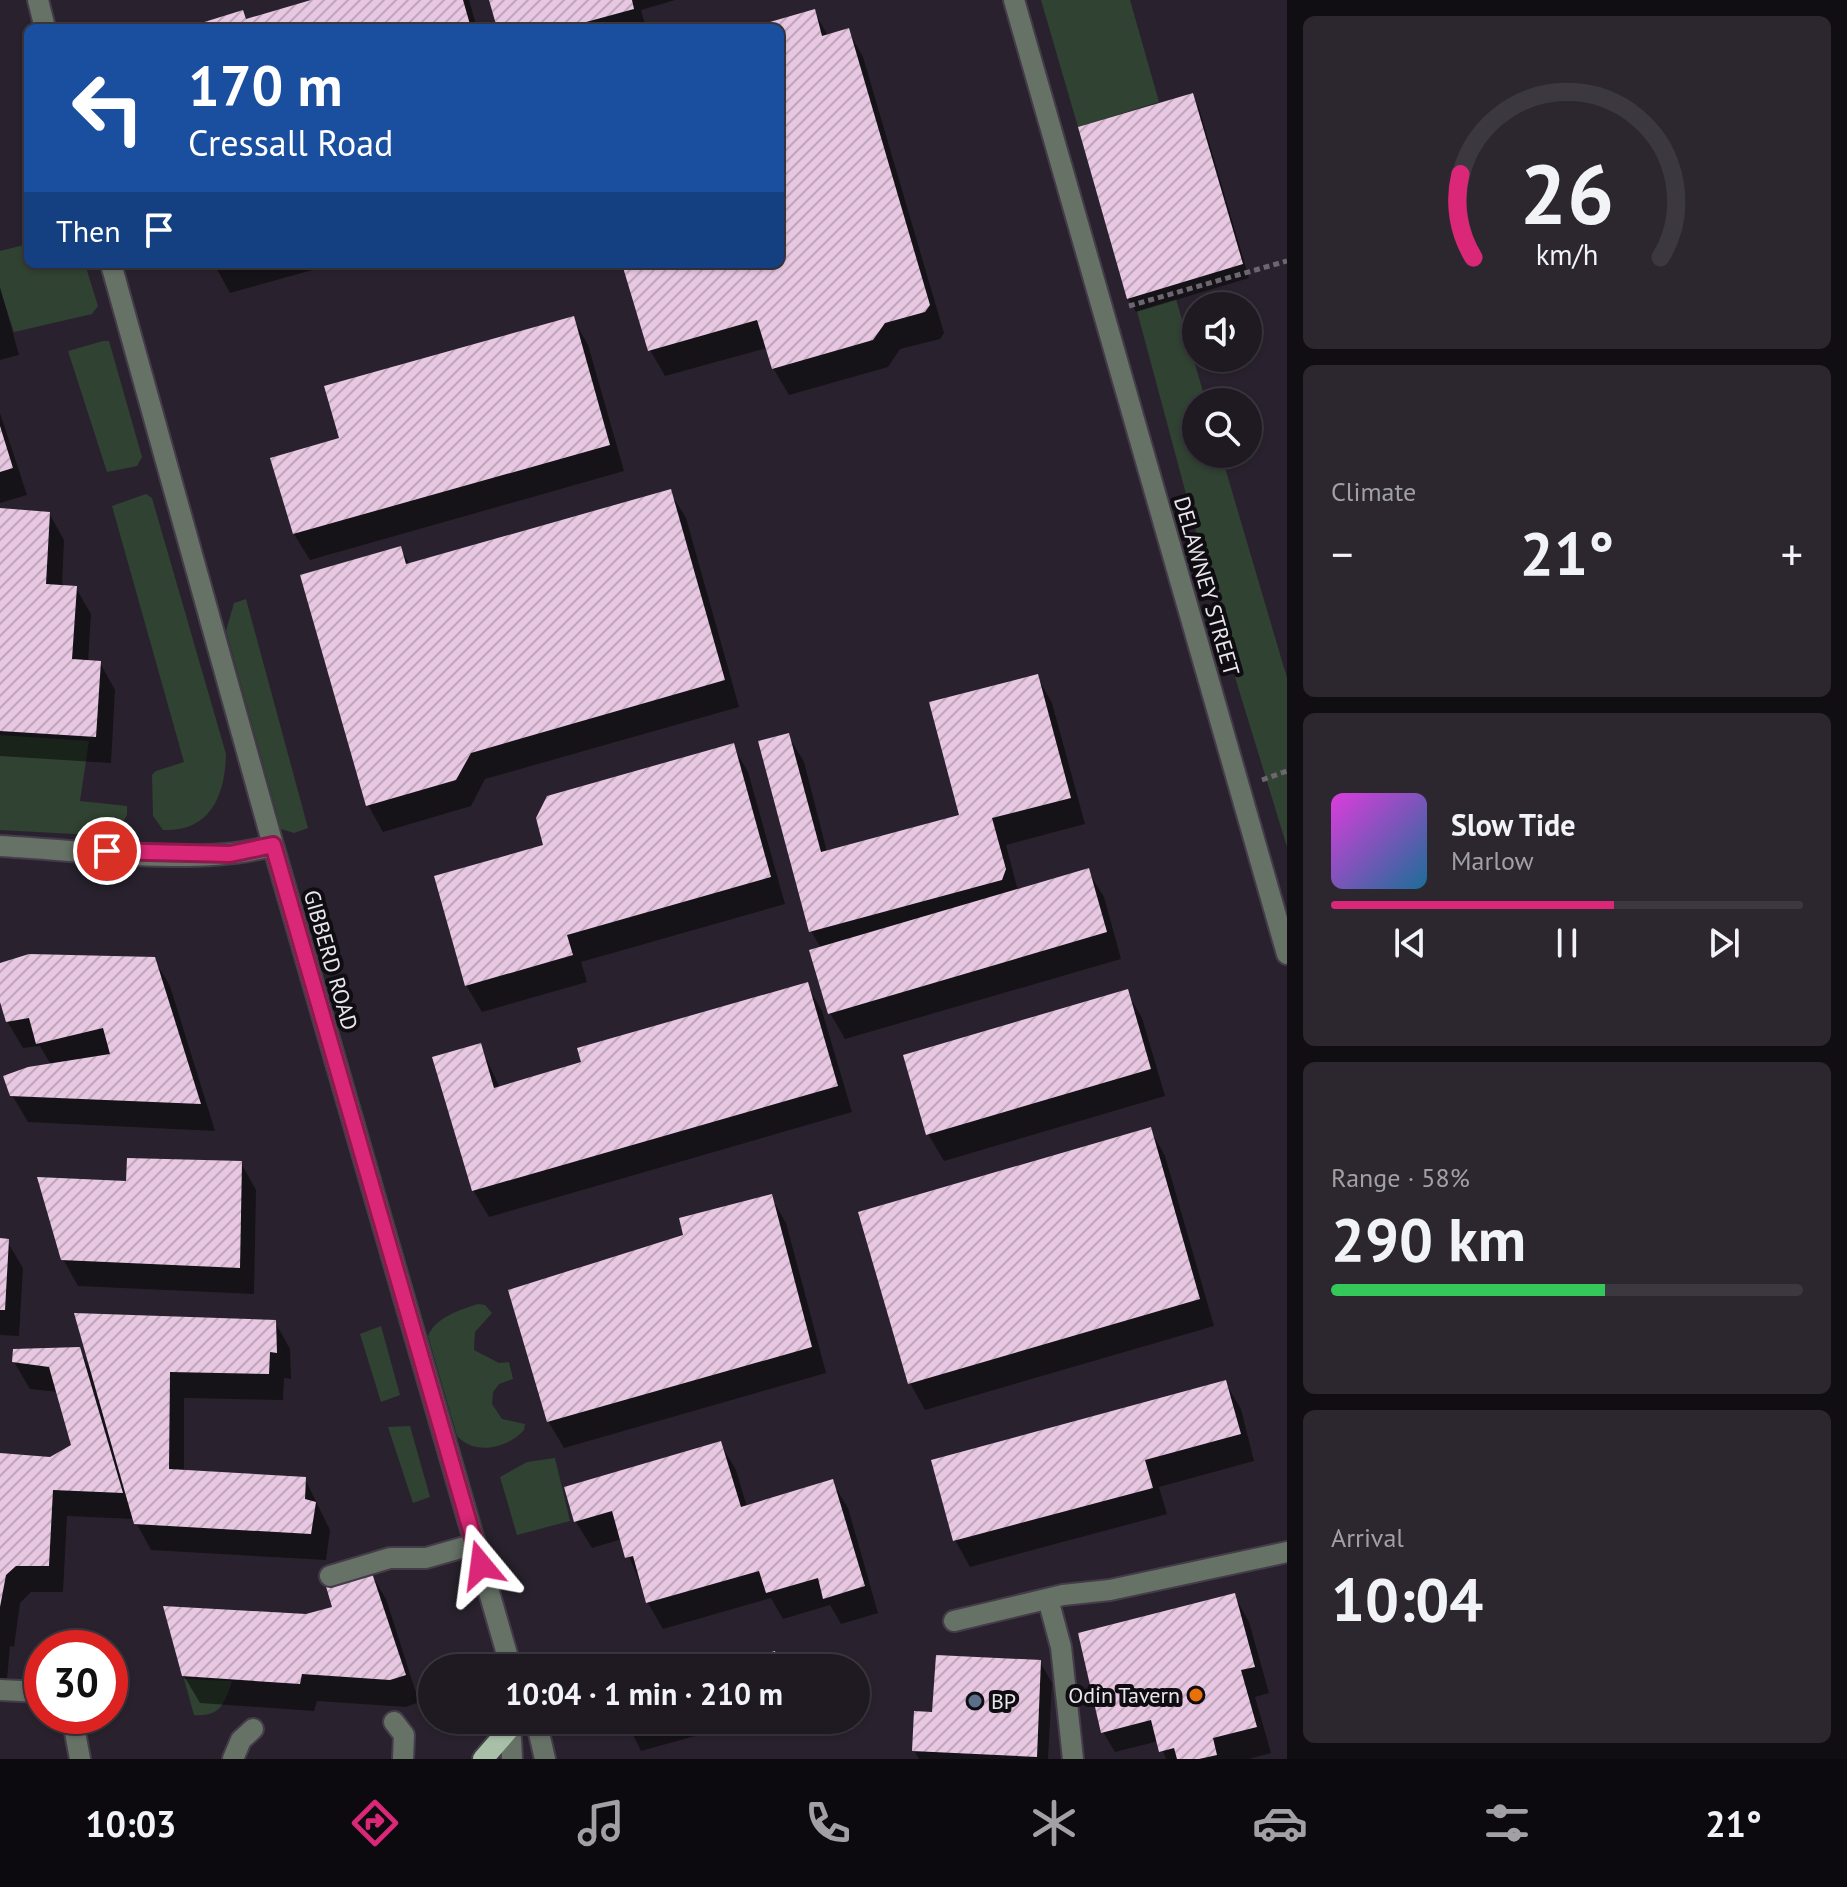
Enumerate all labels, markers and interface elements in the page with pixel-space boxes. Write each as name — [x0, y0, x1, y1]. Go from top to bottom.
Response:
text: 170 m — [188, 49, 343, 121]
icon: left — [56, 56, 160, 160]
text: Cressall Road — [188, 119, 394, 166]
text: 26 — [1520, 139, 1614, 247]
icon: arrive — [137, 208, 181, 252]
text: Then — [56, 211, 121, 250]
text: km/h — [1536, 236, 1598, 273]
map controls — [1182, 292, 1262, 468]
button: sound — [1182, 292, 1262, 372]
button: search — [1182, 388, 1262, 468]
text: Climate — [1331, 475, 1416, 508]
street label: DELAWNEY STREET — [1168, 493, 1246, 679]
text: 21° — [1520, 514, 1614, 592]
text: − — [1331, 525, 1353, 582]
text: + — [1781, 525, 1803, 582]
text: Slow Tide — [1451, 805, 1576, 844]
pin — [73, 817, 141, 885]
icon: arrive — [85, 829, 129, 873]
text: Marlow — [1451, 844, 1534, 877]
street label: GIBBERD ROAD — [298, 887, 364, 1033]
icon: previous — [1388, 921, 1432, 965]
icon: pause — [1545, 921, 1589, 965]
icon: next — [1702, 921, 1746, 965]
text: Range · 58% — [1331, 1161, 1470, 1194]
text: 290 km — [1331, 1200, 1526, 1278]
text: Arrival — [1331, 1521, 1404, 1554]
position arrow — [439, 1523, 523, 1607]
text: 10:04 — [1331, 1560, 1483, 1638]
speed limit sign: 30 — [24, 1630, 128, 1734]
text: 10:04 · 1 min · 210 m — [505, 1674, 783, 1713]
place label: Odin Tavern — [1068, 1681, 1180, 1709]
marker: Odin Tavern — [1187, 1686, 1205, 1704]
place label: BP — [991, 1687, 1016, 1715]
marker: BP — [966, 1692, 984, 1710]
icon: directions — [347, 1795, 403, 1851]
icon: music — [573, 1795, 629, 1851]
icon: phone — [800, 1795, 856, 1851]
icon: climate — [1026, 1795, 1082, 1851]
icon: car — [1252, 1795, 1308, 1851]
icon: filters — [1479, 1795, 1535, 1851]
text: 10:03 — [85, 1800, 177, 1847]
text: 21° — [1705, 1800, 1762, 1847]

